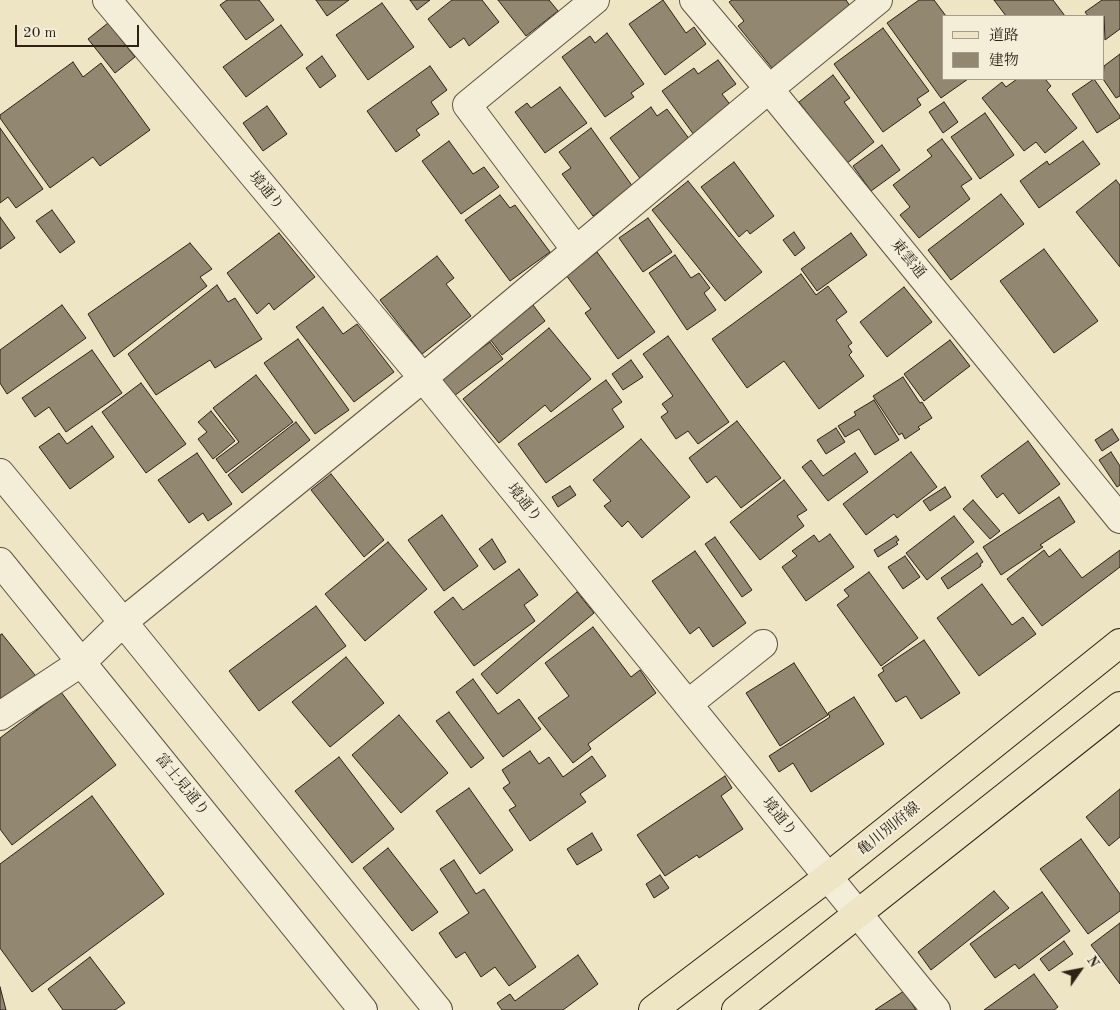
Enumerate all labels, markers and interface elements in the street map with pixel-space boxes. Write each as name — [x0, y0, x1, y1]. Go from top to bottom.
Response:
scale bar — [18, 15, 141, 47]
legend — [942, 15, 1105, 80]
text: 20 m — [23, 26, 57, 41]
text: 道路 — [989, 29, 1019, 44]
text: 建物 — [989, 54, 1019, 69]
street label: 境通り — [245, 168, 287, 214]
street label: 東雲通 — [887, 236, 929, 282]
street label: 境通り — [503, 480, 545, 526]
street label: 富士見通り — [151, 750, 213, 820]
street label: 境通り — [758, 794, 800, 840]
street label: 亀川別府線 — [854, 798, 924, 860]
north arrow — [1055, 945, 1105, 995]
text: N — [1084, 954, 1101, 970]

